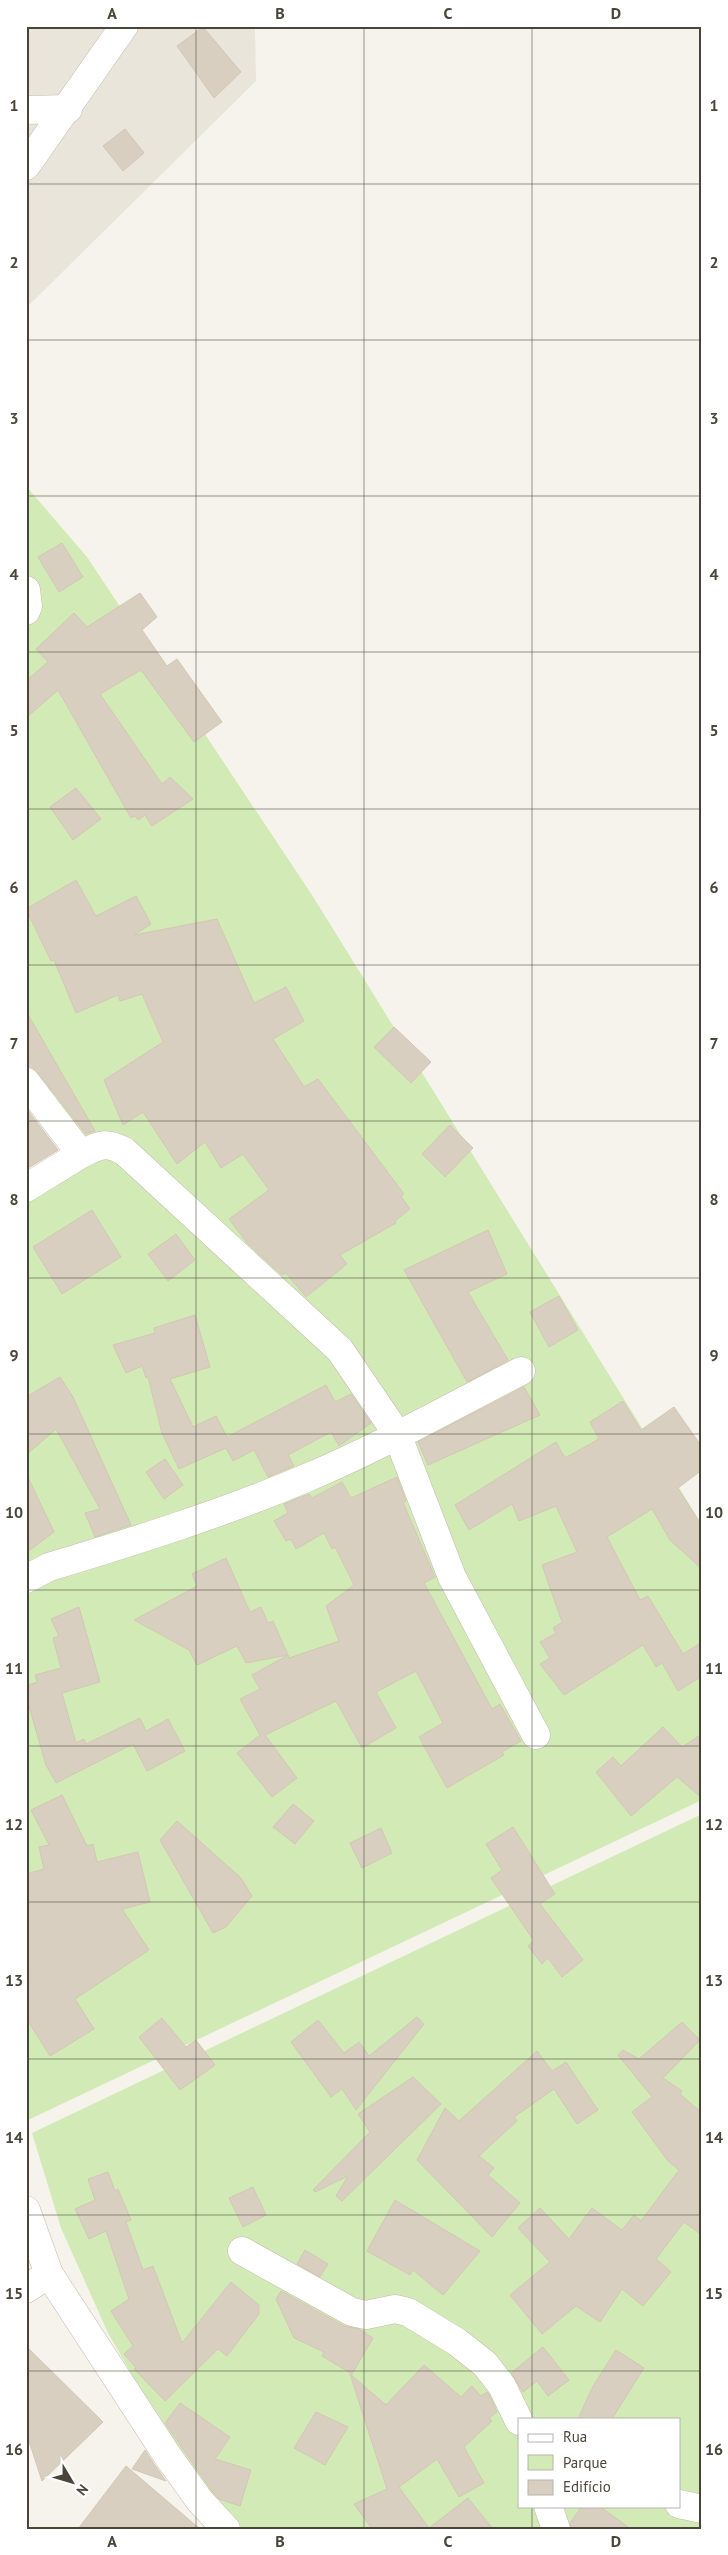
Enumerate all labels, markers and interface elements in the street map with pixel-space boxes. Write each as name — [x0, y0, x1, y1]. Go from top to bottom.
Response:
text: A — [107, 3, 117, 23]
text: B — [275, 3, 285, 23]
text: C — [444, 3, 453, 23]
text: D — [611, 3, 621, 23]
text: 1 — [9, 95, 19, 115]
text: 1 — [709, 95, 719, 115]
text: 2 — [9, 252, 19, 272]
text: 2 — [709, 252, 719, 272]
text: 3 — [9, 408, 19, 428]
text: 3 — [709, 408, 719, 428]
text: 4 — [9, 564, 19, 584]
text: 4 — [709, 564, 719, 584]
text: 5 — [9, 720, 19, 740]
text: 5 — [709, 720, 719, 740]
text: 6 — [9, 877, 19, 897]
text: 6 — [709, 877, 719, 897]
text: 7 — [9, 1033, 19, 1053]
text: 7 — [709, 1033, 719, 1053]
text: 8 — [9, 1189, 19, 1209]
text: 8 — [709, 1189, 719, 1209]
text: 9 — [9, 1345, 19, 1365]
text: 9 — [709, 1345, 719, 1365]
text: 10 — [5, 1502, 23, 1522]
text: 10 — [705, 1502, 723, 1522]
text: 11 — [5, 1658, 23, 1678]
text: 11 — [705, 1658, 723, 1678]
text: 12 — [5, 1814, 23, 1834]
text: 12 — [705, 1814, 723, 1834]
text: 13 — [5, 1970, 23, 1990]
text: 13 — [705, 1970, 723, 1990]
text: 14 — [5, 2127, 23, 2147]
text: 14 — [705, 2127, 723, 2147]
text: 15 — [5, 2283, 23, 2303]
text: 15 — [705, 2283, 723, 2303]
legend — [518, 2418, 680, 2508]
text: Rua — [563, 2427, 587, 2446]
text: 16 — [5, 2439, 23, 2459]
text: 16 — [705, 2439, 723, 2459]
text: Parque — [563, 2453, 607, 2472]
north arrow — [48, 2458, 98, 2508]
text: Edifício — [563, 2477, 611, 2496]
text: N — [72, 2481, 92, 2499]
text: A — [107, 2531, 117, 2551]
text: B — [275, 2531, 285, 2551]
text: C — [444, 2531, 453, 2551]
text: D — [611, 2531, 621, 2551]

